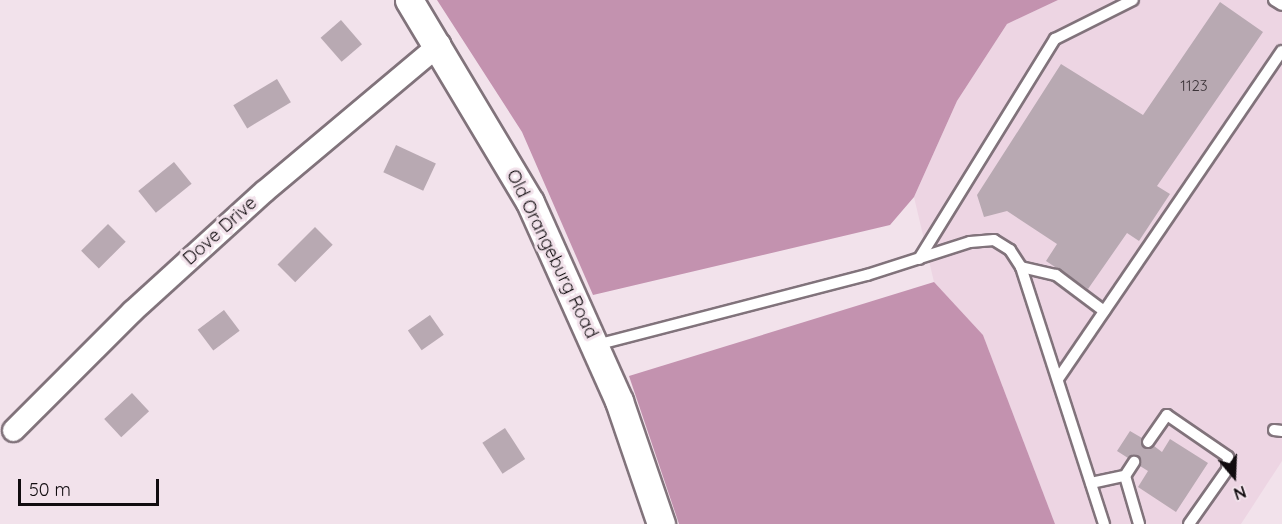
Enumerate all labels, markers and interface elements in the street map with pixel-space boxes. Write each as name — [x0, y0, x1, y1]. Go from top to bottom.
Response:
house number: 1123 — [1180, 77, 1208, 95]
street label: Old Orangeburg Road — [502, 166, 602, 342]
street label: Dove Drive — [179, 192, 261, 270]
north arrow — [1204, 446, 1264, 506]
scale bar — [21, 467, 162, 505]
text: 50 m — [29, 478, 71, 501]
text: N — [1231, 482, 1249, 504]

